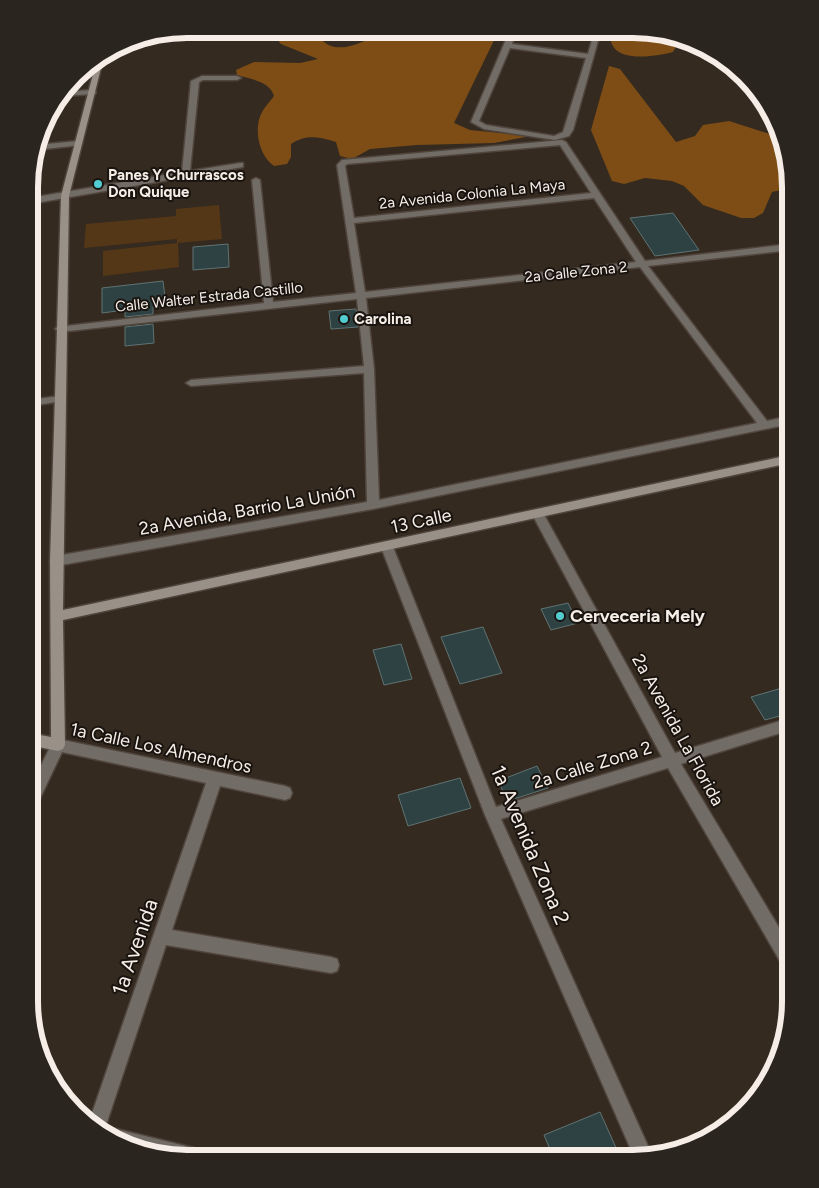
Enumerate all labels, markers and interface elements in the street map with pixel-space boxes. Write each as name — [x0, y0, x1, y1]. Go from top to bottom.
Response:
place label: Panes Y Churrascos Don Quique — [108, 166, 244, 201]
street label: 2a Avenida Colonia La Maya — [378, 175, 566, 213]
marker: Panes Y Churrascos Don Quique — [92, 178, 104, 190]
street label: 2a Calle Zona 2 — [524, 258, 628, 286]
street label: Calle Walter Estrada Castillo — [114, 278, 304, 316]
place label: Carolina — [354, 310, 411, 328]
marker: Carolina — [338, 313, 350, 325]
street label: 2a Avenida, Barrio La Unión — [137, 480, 357, 540]
street label: 13 Calle — [389, 504, 454, 538]
place label: Cerveceria Mely — [570, 605, 706, 627]
marker: Cerveceria Mely — [554, 610, 566, 622]
street label: 2a Avenida La Florida — [627, 650, 729, 810]
street label: 1a Calle Los Almendros — [68, 718, 254, 778]
street label: 2a Calle Zona 2 — [530, 736, 654, 794]
street label: 1a Avenida Zona 2 — [486, 761, 575, 928]
street label: 1a Avenida — [106, 895, 163, 998]

